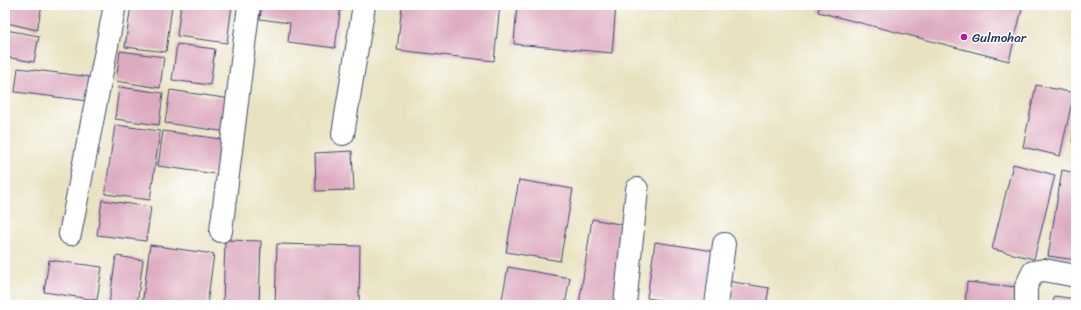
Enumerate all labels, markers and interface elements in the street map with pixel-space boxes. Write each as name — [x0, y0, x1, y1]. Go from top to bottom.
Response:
place label: Gulmohar — [972, 26, 1027, 49]
marker: Gulmohar — [959, 32, 969, 42]

